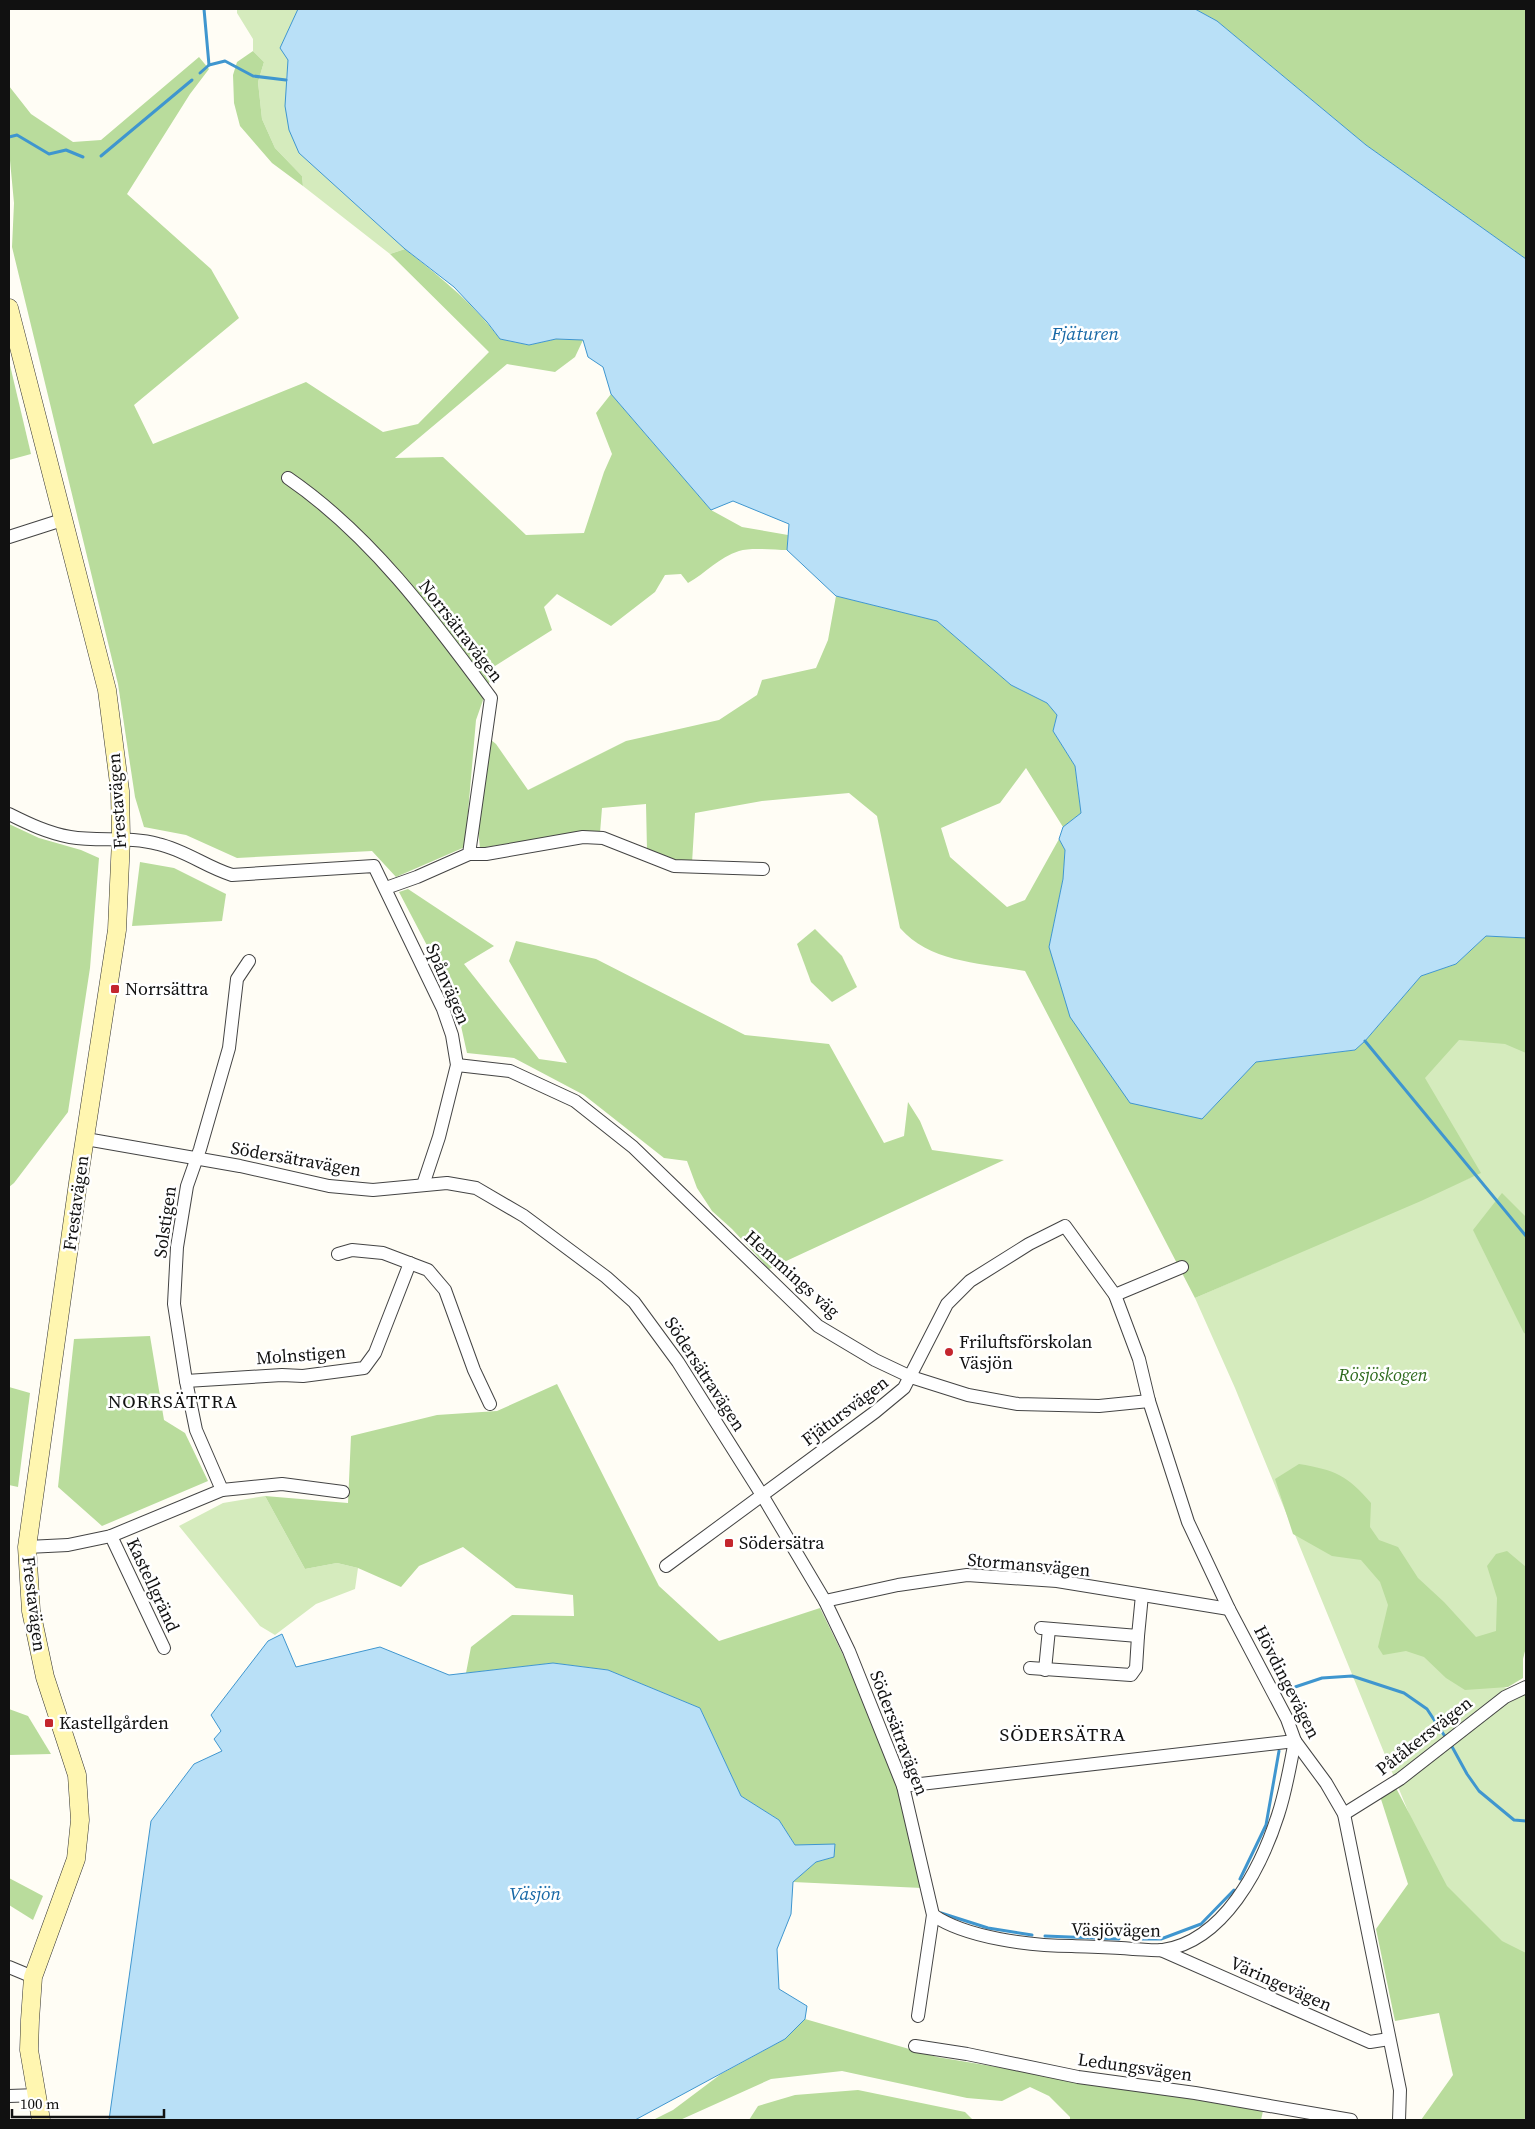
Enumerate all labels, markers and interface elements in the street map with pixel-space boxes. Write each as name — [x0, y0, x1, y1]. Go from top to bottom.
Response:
water label: Fjäturen — [1050, 320, 1119, 346]
street label: Norrsätravägen — [413, 574, 509, 687]
street label: Frestavägen — [101, 752, 132, 850]
street label: Spånvägen — [420, 939, 477, 1028]
place label: Norrsättra — [125, 976, 209, 1001]
marker: Norrsättra — [109, 983, 121, 995]
street label: Södersätravägen — [229, 1135, 363, 1182]
street label: Frestavägen — [56, 1154, 95, 1252]
street label: Solstigen — [147, 1184, 182, 1260]
street label: Hemmings väg — [739, 1224, 845, 1323]
street label: Södersätravägen — [659, 1312, 752, 1436]
place label: Friluftsförskolan Väsjön — [959, 1329, 1093, 1375]
street label: Molnstigen — [255, 1339, 347, 1370]
marker: Friluftsförskolan Väsjön — [943, 1346, 955, 1358]
park label: Rösjöskogen — [1337, 1362, 1428, 1387]
street label: Fjätursvägen — [796, 1370, 893, 1452]
district label: NORRSÄTTRA — [108, 1388, 238, 1414]
place label: Södersätra — [739, 1530, 825, 1555]
street label: Kastellgränd — [121, 1534, 186, 1636]
marker: Södersätra — [723, 1537, 735, 1549]
street label: Stormansvägen — [966, 1547, 1092, 1582]
street label: Frestavägen — [16, 1555, 53, 1653]
street label: Hövdingevägen — [1248, 1621, 1327, 1743]
street label: Södersätravägen — [864, 1667, 935, 1799]
street label: Påtåkersvägen — [1370, 1690, 1477, 1781]
place label: Kastellgården — [59, 1710, 169, 1735]
marker: Kastellgården — [43, 1717, 55, 1729]
district label: SÖDERSÄTRA — [1000, 1721, 1126, 1747]
water label: Väsjön — [509, 1880, 561, 1906]
street label: Väsjövägen — [1071, 1916, 1161, 1943]
street label: Väringevägen — [1226, 1950, 1336, 2017]
street label: Ledungsvägen — [1076, 2046, 1194, 2087]
scale bar — [12, 2086, 165, 2118]
text: 100 m — [20, 2093, 60, 2114]

